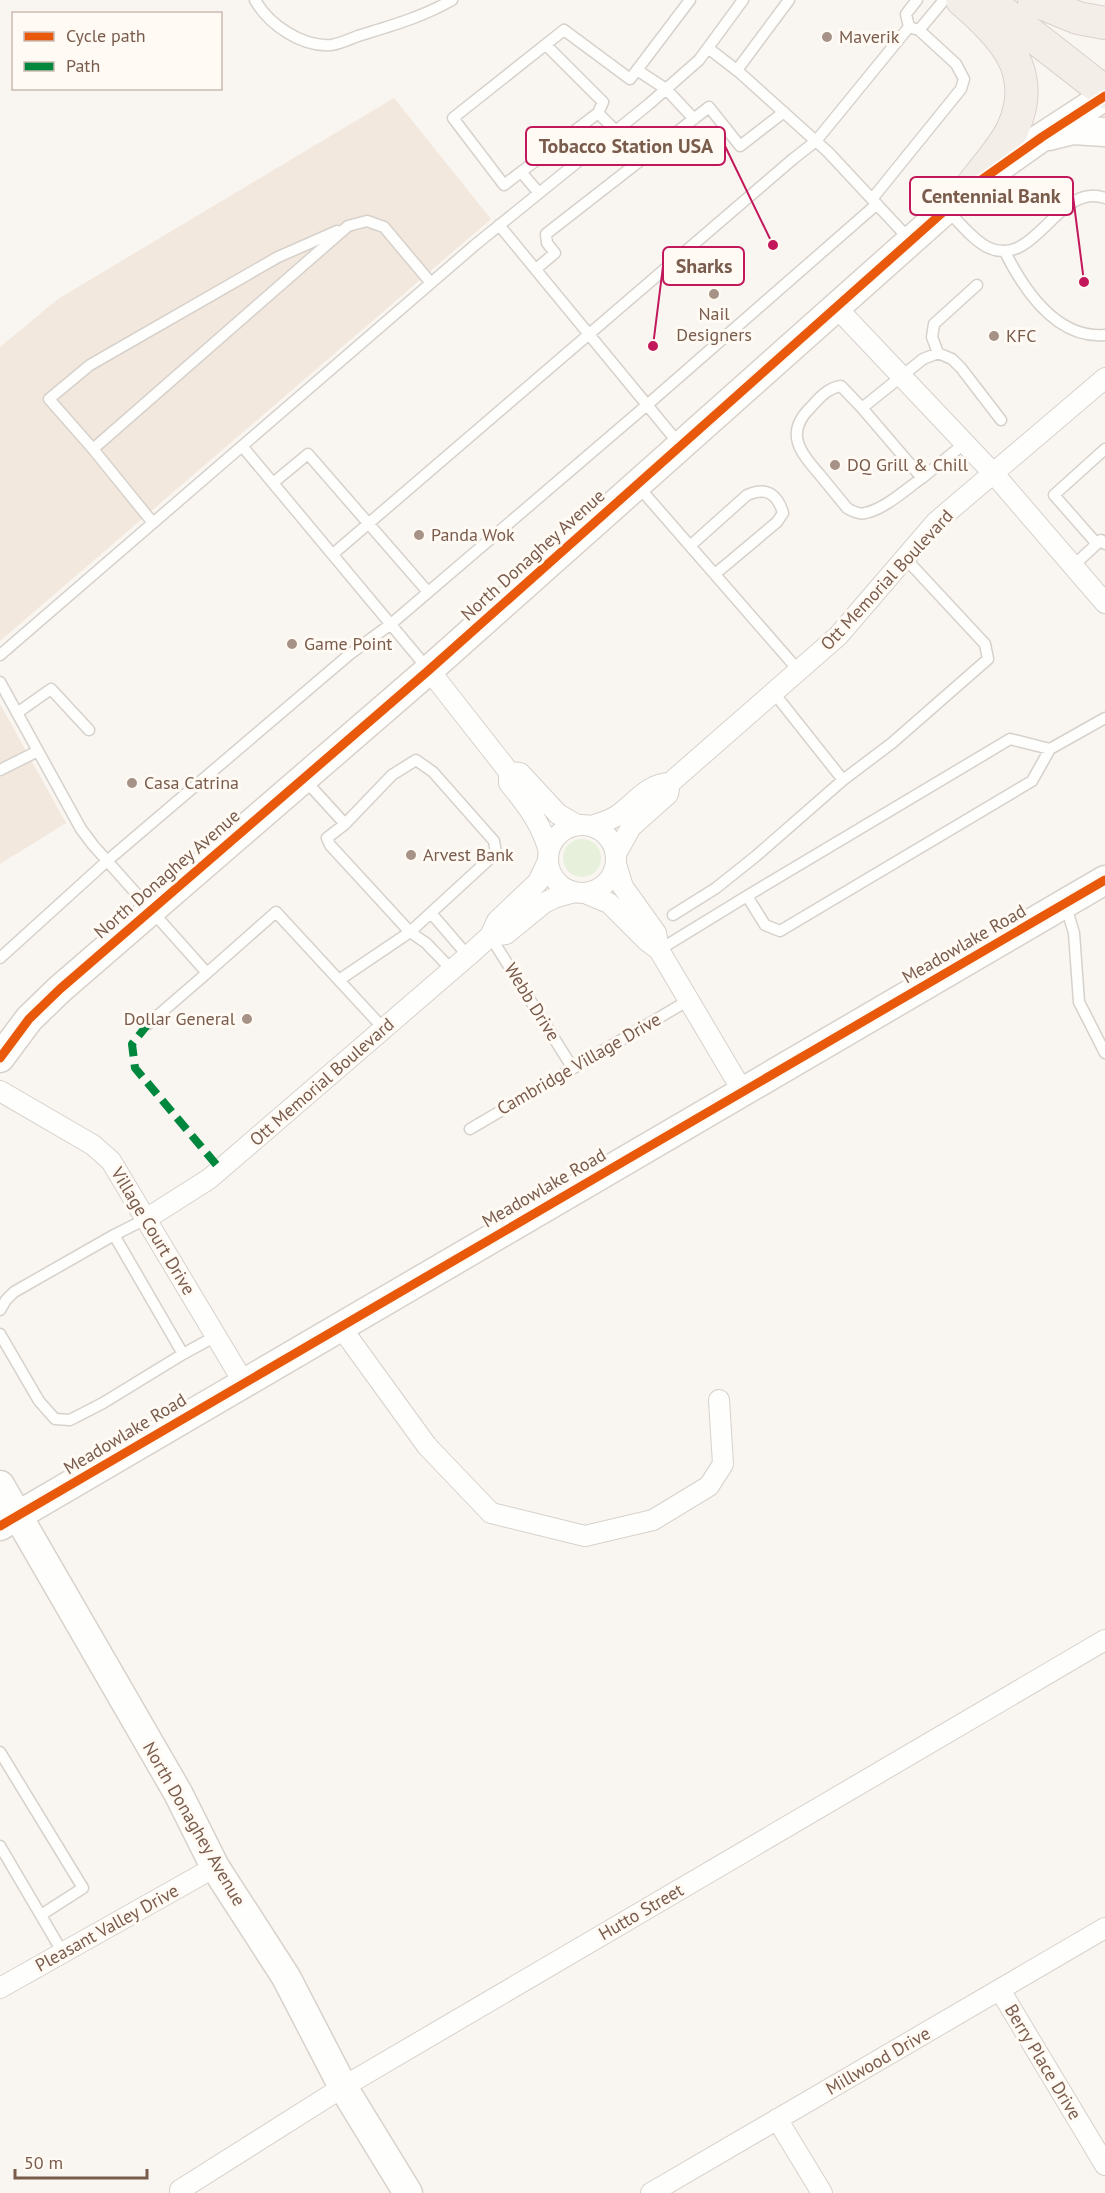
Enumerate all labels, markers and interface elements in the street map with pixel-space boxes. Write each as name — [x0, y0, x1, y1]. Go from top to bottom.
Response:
legend — [12, 12, 222, 90]
text: Cycle path — [66, 24, 146, 47]
place label: Maverik — [839, 25, 900, 48]
marker: Maverik — [820, 30, 834, 44]
text: Path — [66, 54, 100, 77]
callout: Tobacco Station USA — [526, 127, 725, 165]
text: Tobacco Station USA — [539, 133, 714, 159]
callout: Centennial Bank — [910, 177, 1073, 215]
text: Centennial Bank — [921, 183, 1061, 209]
callout: Sharks — [663, 247, 744, 285]
text: Sharks — [676, 253, 732, 279]
marker: Nail Designers — [707, 287, 721, 301]
place label: Nail Designers — [676, 302, 752, 346]
place label: KFC — [1006, 324, 1037, 347]
marker: KFC — [987, 329, 1001, 343]
place label: DQ Grill & Chill — [847, 453, 969, 476]
marker: DQ Grill & Chill — [828, 458, 842, 472]
street label: North Donaghey Avenue — [456, 484, 609, 625]
street label: Ott Memorial Boulevard — [815, 504, 958, 655]
place label: Panda Wok — [431, 523, 515, 546]
marker: Panda Wok — [412, 528, 426, 542]
place label: Game Point — [304, 632, 392, 655]
marker: Game Point — [285, 637, 299, 651]
place label: Casa Catrina — [144, 771, 239, 794]
marker: Casa Catrina — [125, 776, 139, 790]
street label: North Donaghey Avenue — [89, 804, 244, 943]
place label: Arvest Bank — [423, 843, 514, 866]
marker: Arvest Bank — [404, 848, 418, 862]
street label: Meadowlake Road — [898, 899, 1030, 988]
street label: Webb Drive — [499, 958, 565, 1045]
place label: Dollar General — [124, 1007, 236, 1030]
street label: Cambridge Village Drive — [493, 1007, 665, 1120]
marker: Dollar General — [240, 1012, 254, 1026]
street label: Ott Memorial Boulevard — [245, 1013, 399, 1151]
street label: Meadowlake Road — [478, 1143, 610, 1232]
street label: Village Court Drive — [106, 1162, 201, 1299]
street label: Meadowlake Road — [59, 1388, 190, 1479]
street label: North Donaghey Avenue — [138, 1738, 251, 1910]
street label: Hutto Street — [594, 1878, 687, 1945]
street label: Pleasant Valley Drive — [31, 1879, 183, 1977]
street label: Berry Place Drive — [1000, 2000, 1087, 2124]
street label: Millwood Drive — [821, 2021, 934, 2100]
scale bar — [15, 2142, 147, 2180]
text: 50 m — [24, 2151, 63, 2174]

